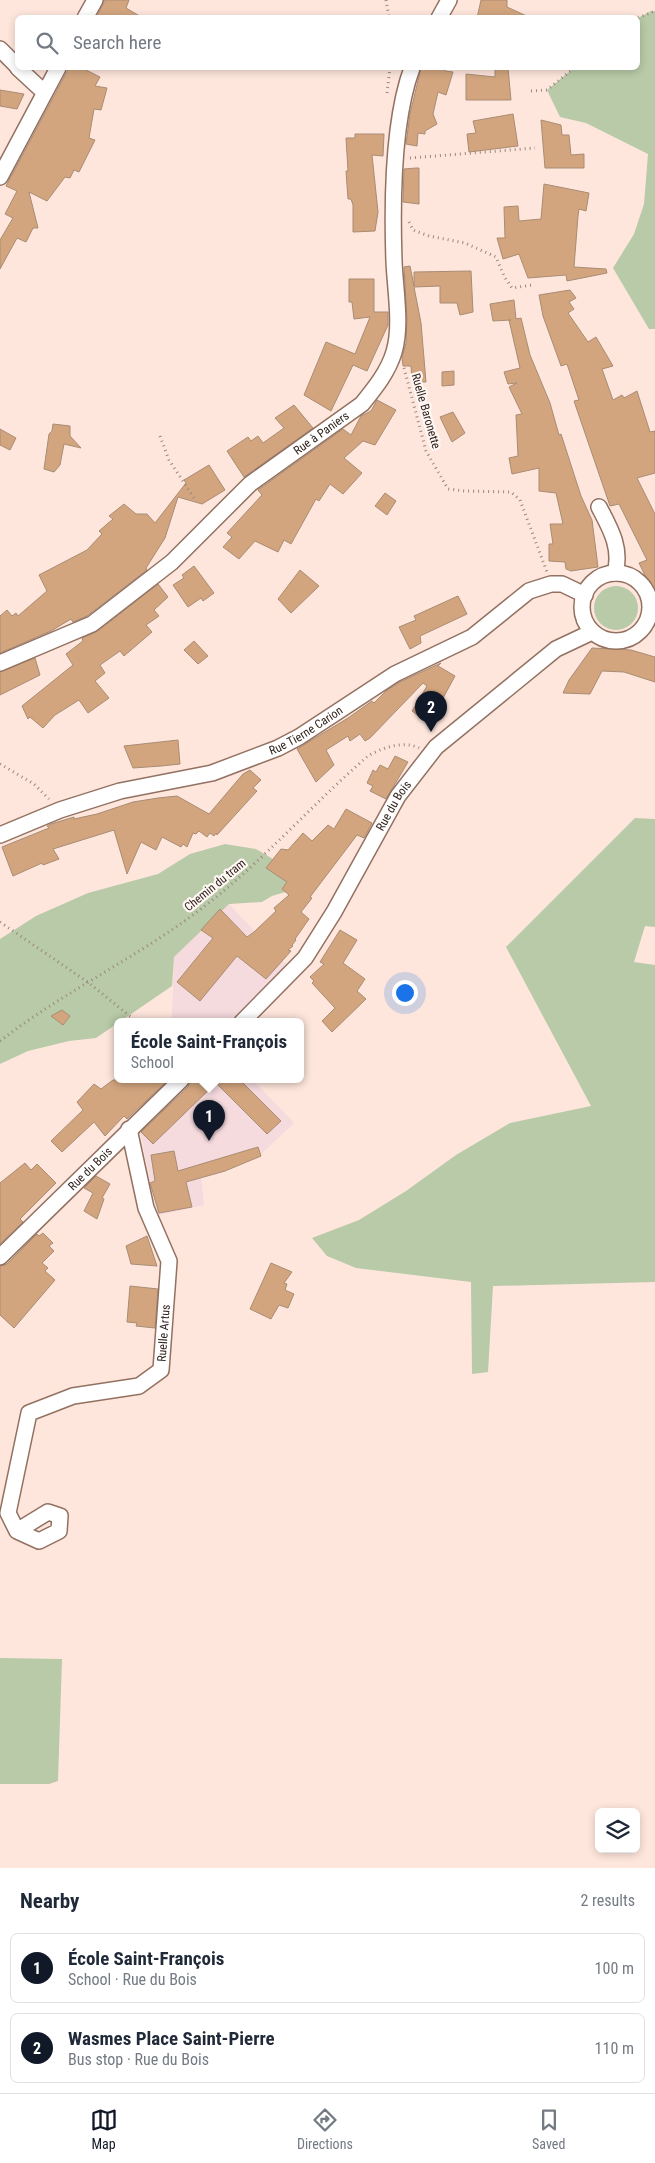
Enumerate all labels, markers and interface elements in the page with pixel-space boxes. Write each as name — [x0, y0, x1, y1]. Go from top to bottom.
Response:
search box — [15, 15, 640, 70]
icon: search — [33, 29, 61, 57]
text: Search here — [73, 31, 161, 54]
street label: Ruelle Baronette — [409, 372, 444, 451]
street label: Rue à Paniers — [291, 409, 352, 458]
pin: 2 — [415, 691, 447, 732]
street label: Rue Tierne Carion — [267, 703, 346, 758]
street label: Rue du Bois — [373, 778, 414, 833]
street label: Chemin du tram — [182, 856, 248, 914]
your location — [392, 980, 418, 1006]
popup — [114, 1018, 304, 1083]
text: École Saint-François — [131, 1030, 287, 1053]
text: School — [131, 1053, 174, 1072]
pin: 1 — [193, 1100, 225, 1141]
street label: Rue du Bois — [65, 1144, 115, 1193]
street label: Ruelle Artus — [155, 1304, 173, 1362]
map controls — [595, 1808, 640, 1853]
button: layers — [595, 1808, 640, 1853]
text: Nearby — [20, 1889, 79, 1913]
text: 2 results — [580, 1891, 635, 1910]
text: École Saint-François — [68, 1947, 224, 1970]
text: 1 — [33, 1959, 41, 1978]
text: 100 m — [595, 1959, 634, 1978]
text: School · Rue du Bois — [68, 1970, 197, 1989]
text: Wasmes Place Saint-Pierre — [68, 2027, 275, 2050]
text: 2 — [33, 2039, 41, 2058]
text: 110 m — [595, 2039, 634, 2058]
text: Bus stop · Rue du Bois — [68, 2050, 209, 2069]
tab: Map — [90, 2106, 118, 2152]
tab: Directions — [297, 2106, 353, 2152]
tab: Saved — [532, 2106, 565, 2152]

